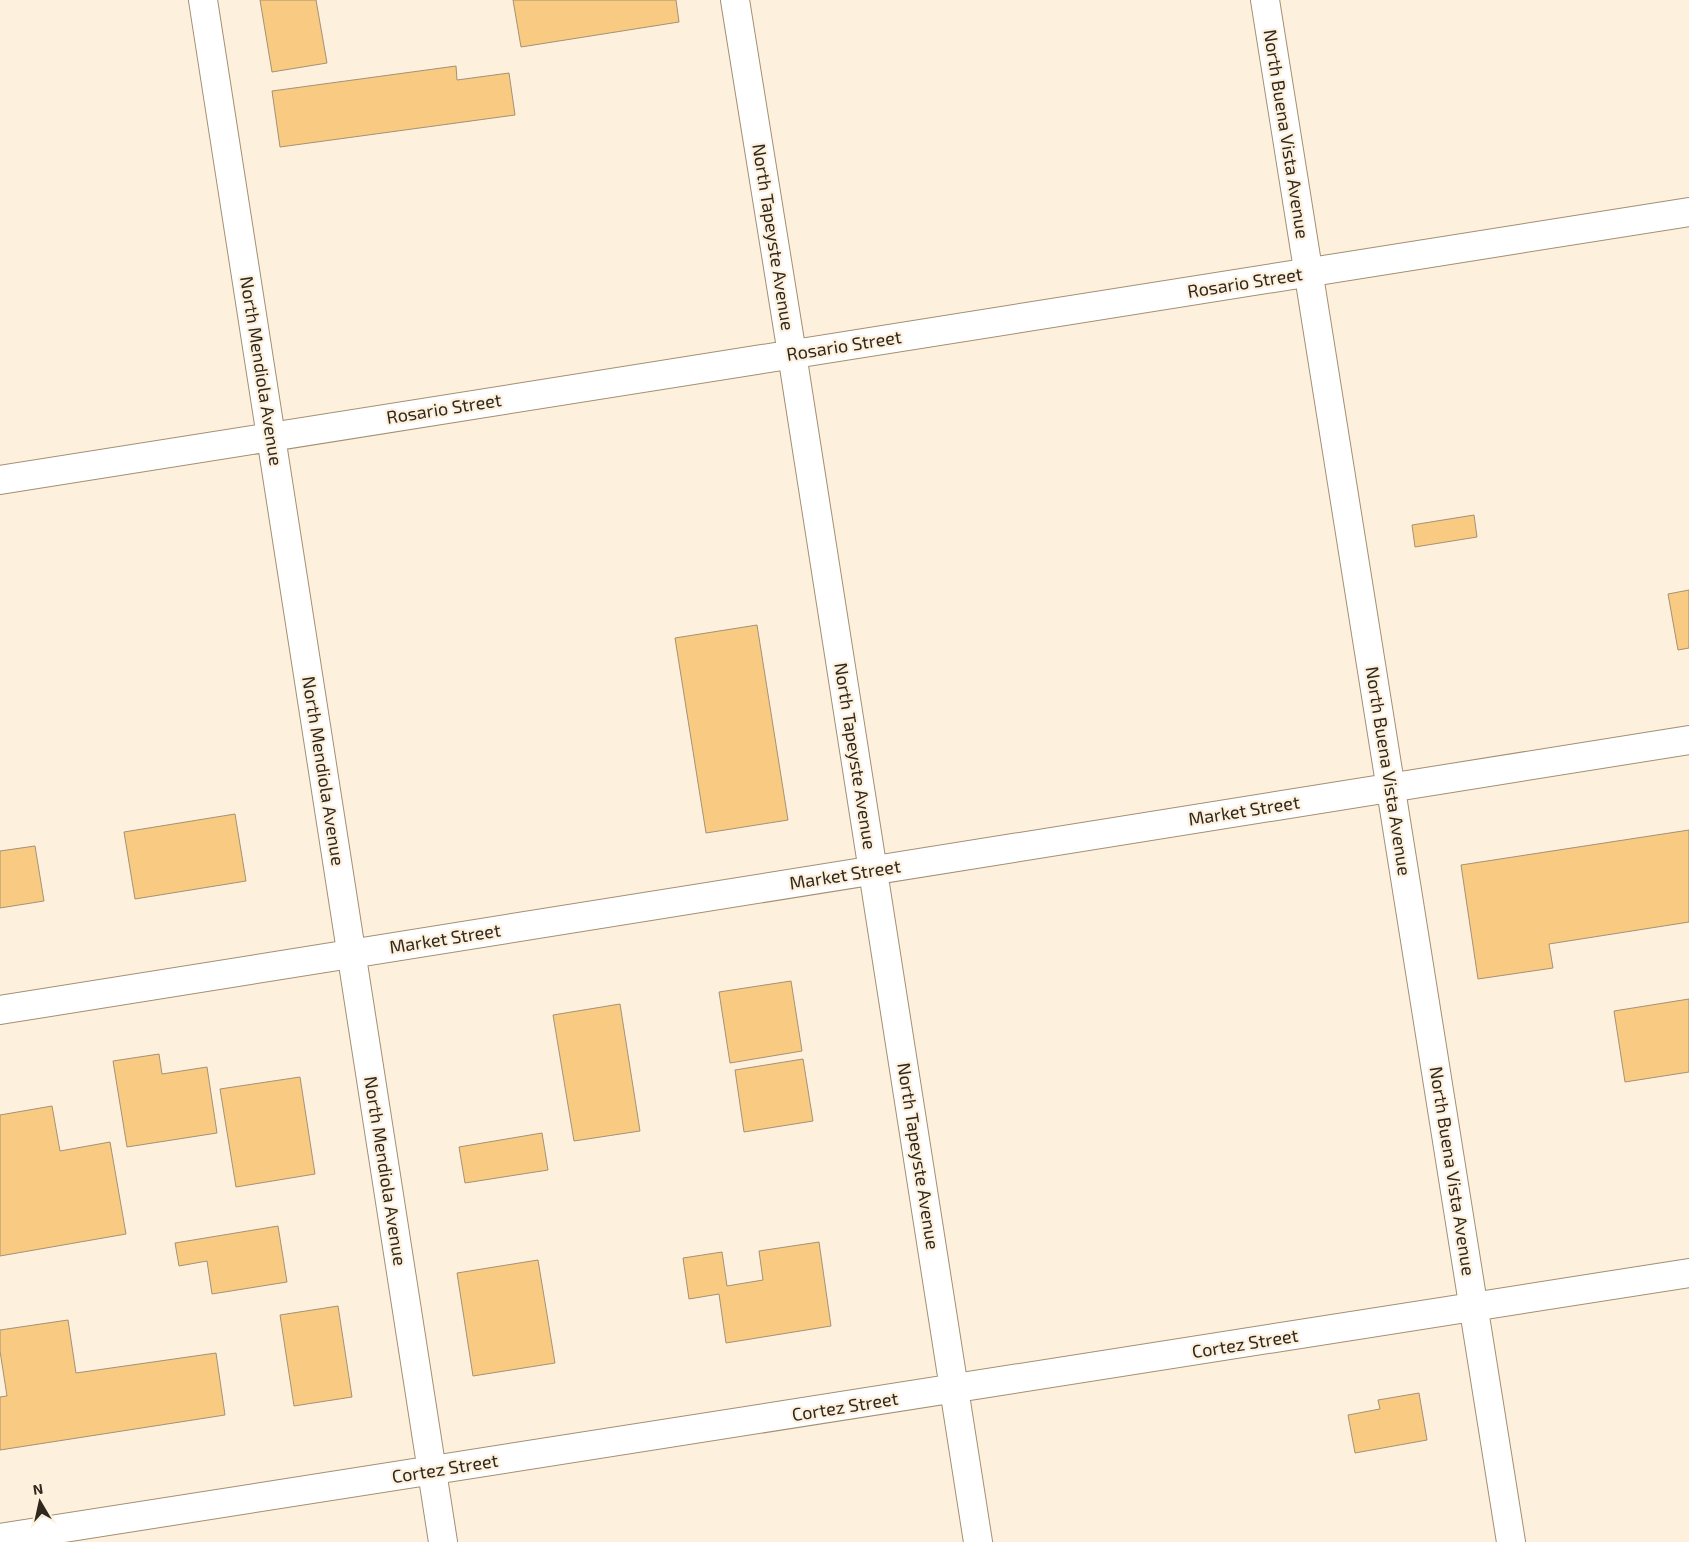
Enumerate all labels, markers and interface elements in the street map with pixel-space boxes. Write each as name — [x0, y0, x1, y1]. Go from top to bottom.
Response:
street label: North Buena Vista Avenue — [1260, 28, 1314, 240]
street label: North Tapeyste Avenue — [748, 142, 800, 332]
street label: Rosario Street — [1186, 262, 1304, 302]
street label: North Mendiola Avenue — [236, 275, 288, 467]
street label: Rosario Street — [785, 325, 903, 365]
street label: Rosario Street — [385, 388, 503, 428]
street label: North Tapeyste Avenue — [830, 661, 882, 851]
street label: North Buena Vista Avenue — [1362, 665, 1416, 877]
street label: North Mendiola Avenue — [298, 675, 350, 867]
street label: Market Street — [1187, 790, 1301, 830]
street label: Market Street — [788, 854, 902, 894]
street label: Market Street — [388, 918, 502, 958]
street label: North Tapeyste Avenue — [893, 1061, 945, 1251]
street label: North Buena Vista Avenue — [1426, 1065, 1480, 1277]
street label: North Mendiola Avenue — [360, 1075, 412, 1267]
street label: Cortez Street — [1190, 1324, 1300, 1362]
street label: Cortez Street — [790, 1387, 900, 1425]
street label: Cortez Street — [390, 1449, 500, 1487]
north arrow — [15, 1477, 65, 1527]
text: N — [32, 1479, 44, 1498]

